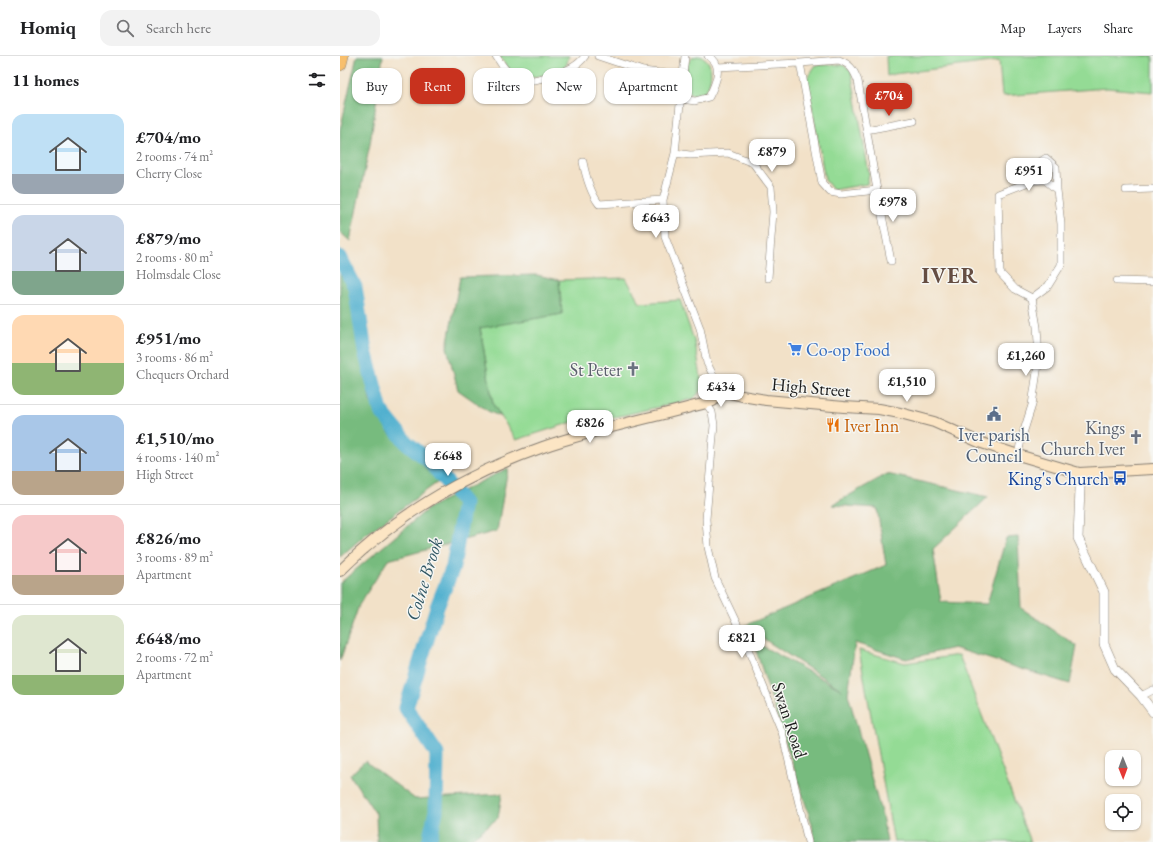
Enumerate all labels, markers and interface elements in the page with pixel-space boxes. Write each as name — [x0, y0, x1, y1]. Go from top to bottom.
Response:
search box — [100, 10, 380, 46]
text: Homiq — [20, 15, 76, 40]
icon: search — [114, 17, 136, 39]
text: Search here — [146, 18, 211, 37]
text: Map — [1000, 19, 1025, 37]
text: Layers — [1047, 19, 1082, 37]
text: Share — [1104, 19, 1133, 37]
chip: Buy — [352, 68, 402, 104]
chip: Rent — [410, 68, 465, 104]
chip: Filters — [473, 68, 534, 104]
chip: New — [542, 68, 596, 104]
chip: Apartment — [604, 68, 692, 104]
text: 11 homes — [12, 69, 79, 91]
icon: filters — [306, 69, 328, 91]
pin: £704 — [865, 83, 913, 117]
text: £704 — [875, 87, 903, 104]
text: £704/mo — [136, 126, 201, 148]
icon: home — [44, 130, 92, 178]
pin: £879 — [748, 139, 796, 173]
text: £879 — [758, 143, 786, 160]
text: 2 rooms · 74 m² — [136, 148, 213, 165]
pin: £951 — [1005, 158, 1053, 192]
text: £951 — [1015, 162, 1043, 179]
text: Cherry Close — [136, 165, 202, 182]
pin: £978 — [869, 189, 917, 223]
text: £978 — [879, 193, 907, 210]
pin: £643 — [632, 205, 680, 239]
text: £643 — [642, 209, 670, 226]
text: £879/mo — [136, 227, 201, 249]
icon: home — [44, 231, 92, 279]
text: 2 rooms · 80 m² — [136, 249, 213, 266]
district label: IVER — [922, 261, 978, 290]
text: Holmsdale Close — [136, 266, 221, 283]
text: £951/mo — [136, 327, 201, 349]
icon: home — [44, 331, 92, 379]
place label: Co-op Food — [806, 338, 891, 361]
supermarket icon: Co-op Food — [787, 341, 803, 357]
pin: £1,260 — [993, 343, 1059, 377]
text: £1,260 — [1007, 347, 1045, 364]
text: 3 rooms · 86 m² — [136, 349, 213, 366]
place label: St Peter — [570, 358, 622, 381]
church icon: St Peter — [625, 361, 641, 377]
text: Chequers Orchard — [136, 366, 229, 383]
pin: £1,510 — [874, 369, 940, 403]
street label: High Street — [771, 372, 852, 402]
text: £1,510 — [888, 373, 926, 390]
pin: £434 — [697, 374, 745, 408]
text: £434 — [707, 378, 735, 395]
public building icon: Iver parish Council — [986, 406, 1002, 422]
pin: £826 — [566, 410, 614, 444]
text: £826 — [576, 414, 604, 431]
place label: Iver Inn — [844, 414, 900, 437]
place label: Kings Church Iver — [1041, 416, 1125, 460]
restaurant icon: Iver Inn — [825, 417, 841, 433]
place label: Iver parish Council — [958, 423, 1030, 467]
text: £1,510/mo — [136, 427, 214, 449]
church icon: Kings Church Iver — [1128, 429, 1144, 445]
icon: home — [44, 431, 92, 479]
pin: £648 — [424, 443, 472, 477]
text: £648 — [434, 447, 462, 464]
text: 4 rooms · 140 m² — [136, 449, 220, 466]
text: High Street — [136, 466, 193, 483]
place label: King's Church — [1008, 467, 1109, 490]
bus stop icon: King's Church — [1112, 470, 1128, 486]
text: £826/mo — [136, 527, 201, 549]
icon: home — [44, 531, 92, 579]
water label: Colne Brook — [400, 534, 449, 623]
text: 3 rooms · 89 m² — [136, 549, 213, 566]
text: Apartment — [136, 566, 191, 583]
pin: £821 — [718, 625, 766, 659]
text: £648/mo — [136, 627, 201, 649]
text: £821 — [728, 629, 756, 646]
icon: home — [44, 631, 92, 679]
text: 2 rooms · 72 m² — [136, 649, 213, 666]
text: Apartment — [136, 666, 191, 683]
street label: Swan Road — [767, 679, 813, 762]
north arrow — [1105, 750, 1141, 786]
map controls — [1105, 750, 1141, 830]
button: locate — [1105, 794, 1141, 830]

